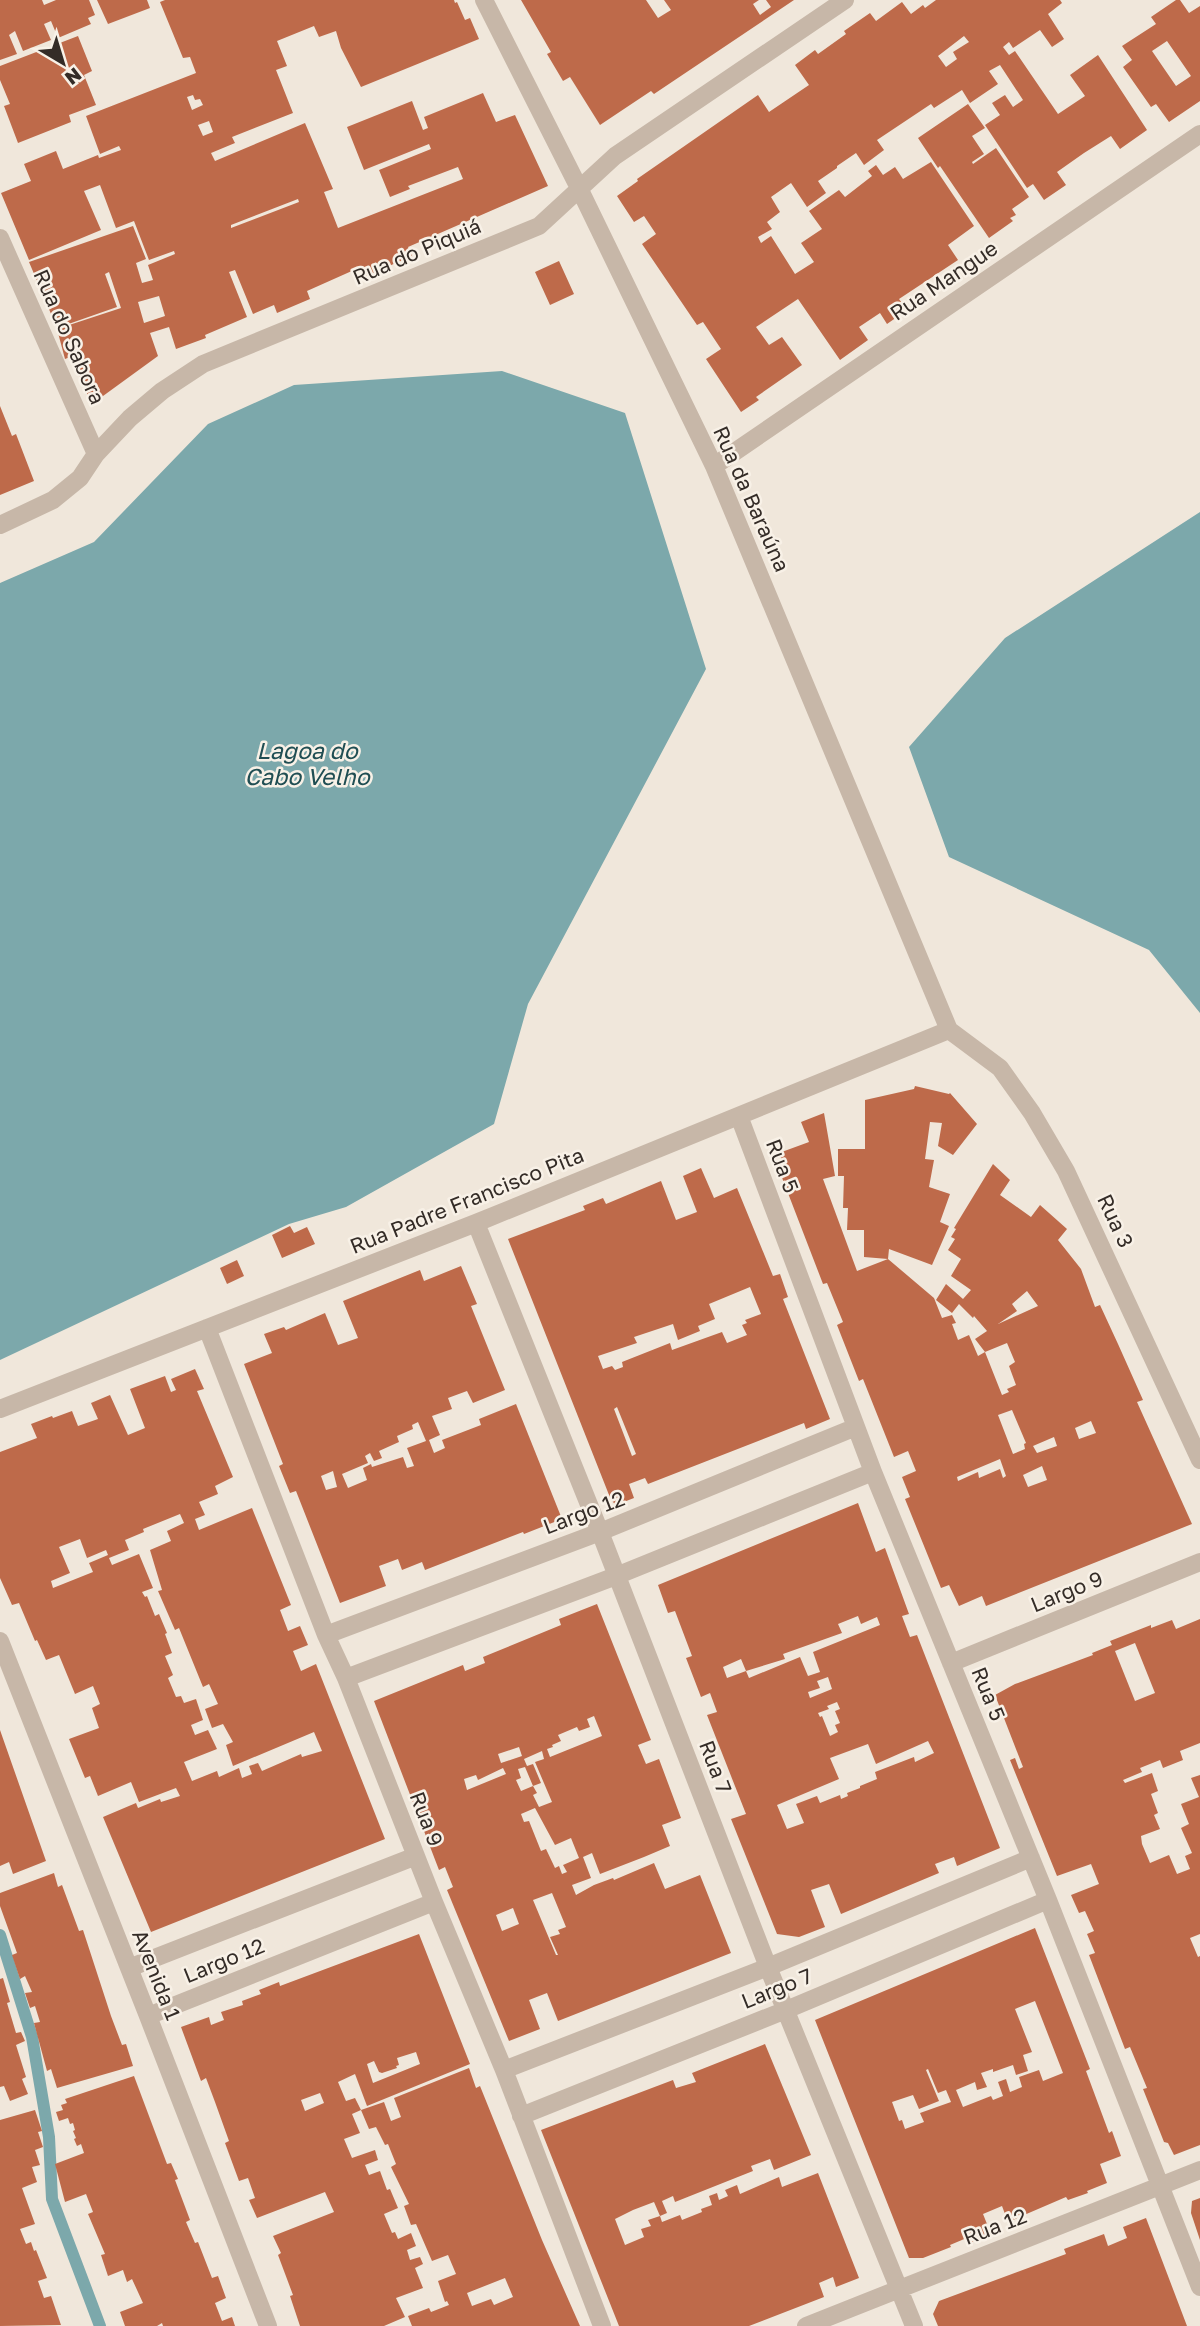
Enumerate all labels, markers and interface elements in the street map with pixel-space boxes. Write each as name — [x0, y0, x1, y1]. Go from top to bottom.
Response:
north arrow — [28, 28, 98, 98]
text: N — [61, 63, 87, 90]
street label: Rua do Piquiá — [348, 212, 485, 290]
street label: Rua Mangue — [885, 235, 1002, 326]
street label: Rua do Sabora — [29, 265, 111, 408]
street label: Rua da Baraúna — [708, 422, 796, 576]
water label: Lagoa do Cabo Velho — [244, 736, 371, 790]
street label: Rua 5 — [761, 1135, 805, 1196]
street label: Rua Padre Francisco Pita — [346, 1141, 587, 1259]
street label: Rua 3 — [1092, 1190, 1140, 1251]
street label: Largo 12 — [539, 1485, 628, 1539]
street label: Largo 9 — [1027, 1565, 1106, 1617]
street label: Rua 5 — [966, 1663, 1011, 1724]
street label: Rua 7 — [694, 1736, 738, 1797]
street label: Rua 9 — [405, 1788, 449, 1850]
street label: Avenida 1 — [127, 1926, 187, 2024]
street label: Largo 12 — [179, 1932, 268, 1988]
street label: Largo 7 — [737, 1962, 816, 2014]
street label: Rua 12 — [959, 2202, 1030, 2250]

